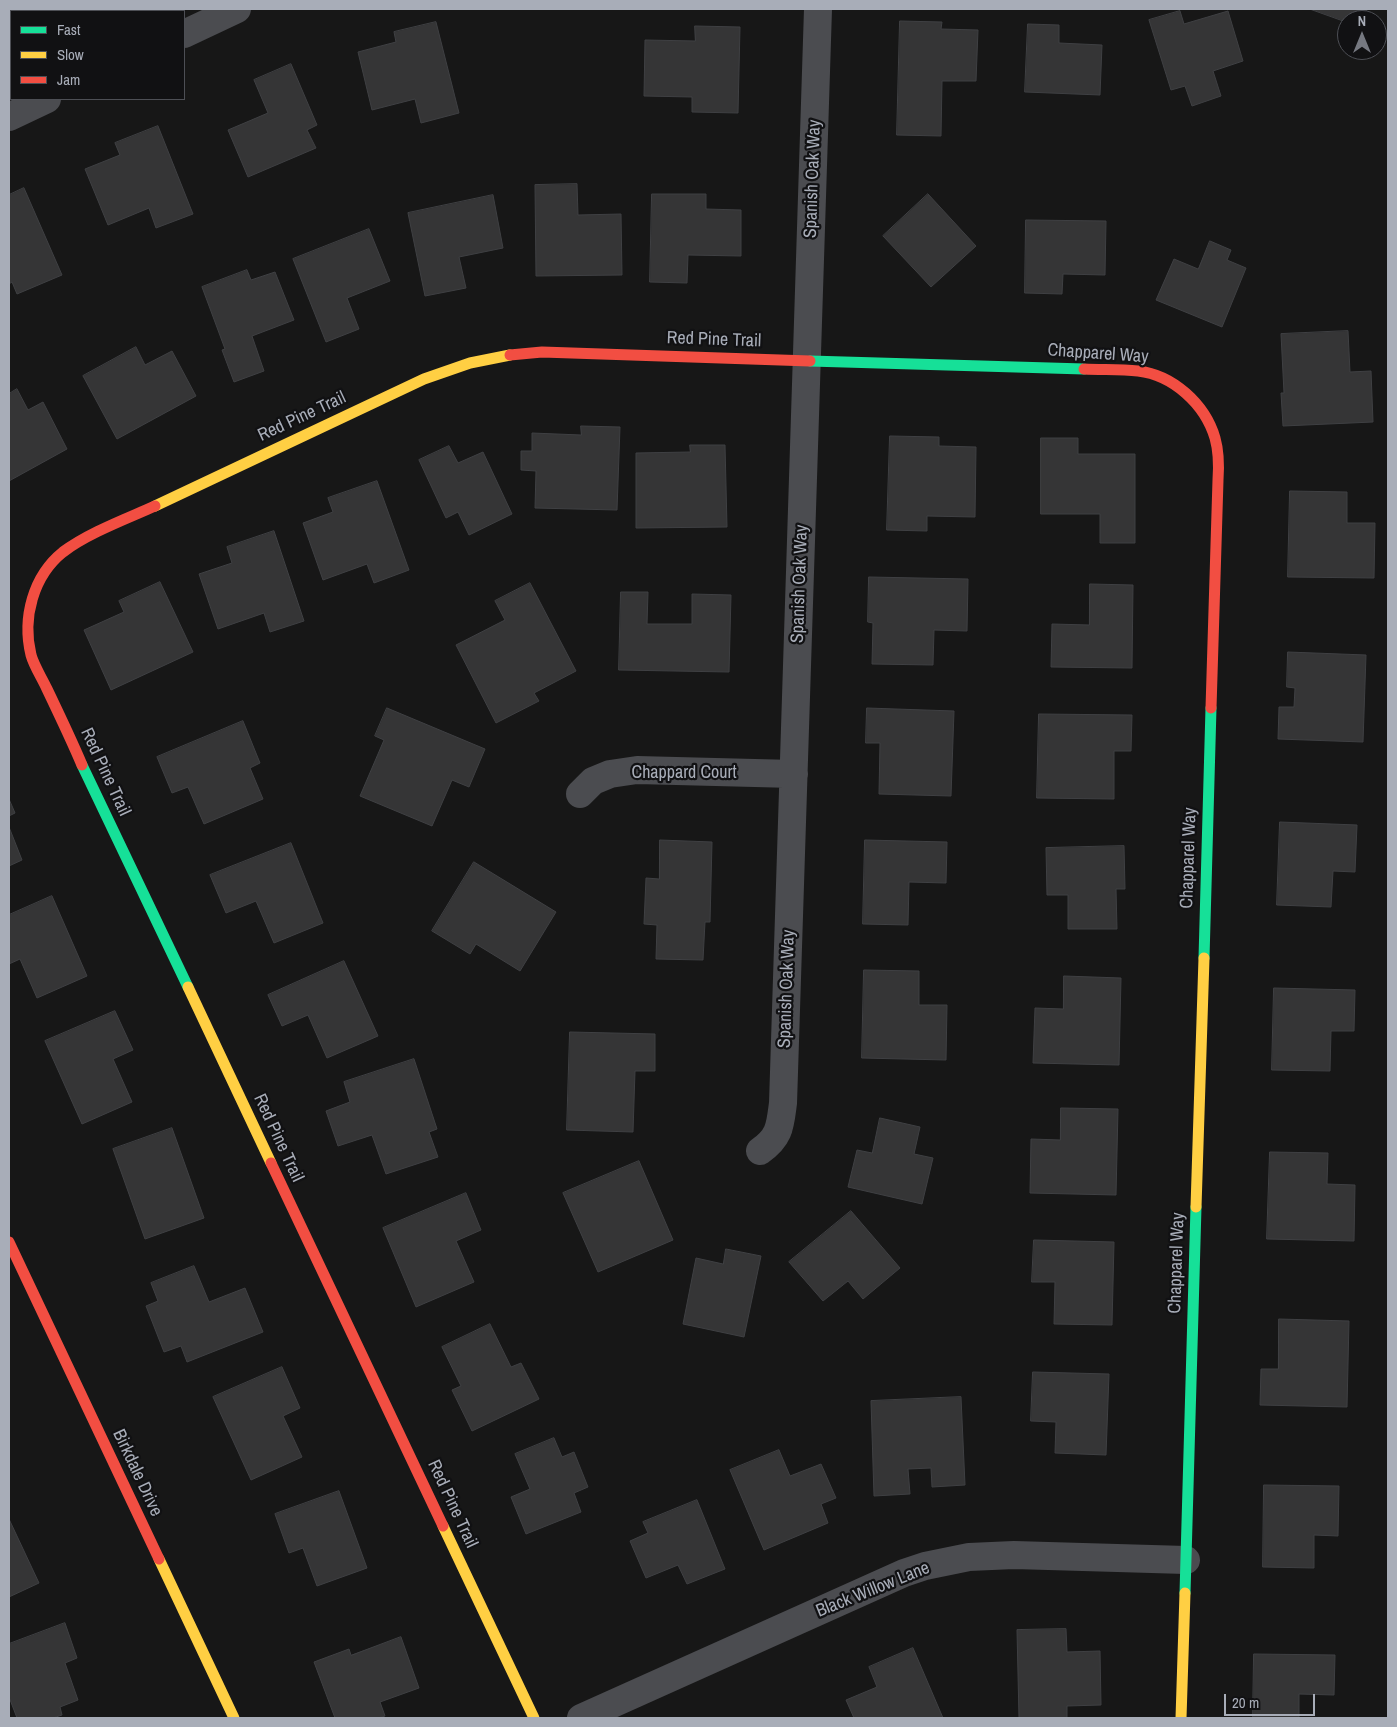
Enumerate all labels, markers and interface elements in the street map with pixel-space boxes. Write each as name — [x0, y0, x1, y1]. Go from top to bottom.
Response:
legend — [10, 10, 185, 100]
north arrow — [1337, 10, 1387, 60]
text: N — [1358, 12, 1366, 30]
text: Fast — [57, 19, 80, 40]
text: Slow — [57, 44, 84, 65]
text: Jam — [57, 69, 80, 90]
street label: Spanish Oak Way — [800, 119, 826, 239]
street label: Red Pine Trail — [666, 328, 762, 352]
street label: Chapparel Way — [1047, 340, 1149, 368]
street label: Red Pine Trail — [255, 387, 349, 447]
street label: Spanish Oak Way — [787, 524, 813, 644]
street label: Red Pine Trail — [75, 725, 135, 819]
street label: Chappard Court — [631, 762, 737, 784]
street label: Chapparel Way — [1176, 807, 1202, 909]
street label: Spanish Oak Way — [774, 929, 800, 1049]
street label: Red Pine Trail — [248, 1091, 308, 1185]
street label: Chapparel Way — [1164, 1212, 1190, 1314]
street label: Birkdale Drive — [107, 1426, 167, 1520]
street label: Red Pine Trail — [422, 1457, 482, 1551]
street label: Black Willow Lane — [813, 1557, 933, 1623]
scale bar — [1227, 1684, 1318, 1716]
text: 20 m — [1232, 1692, 1259, 1713]

